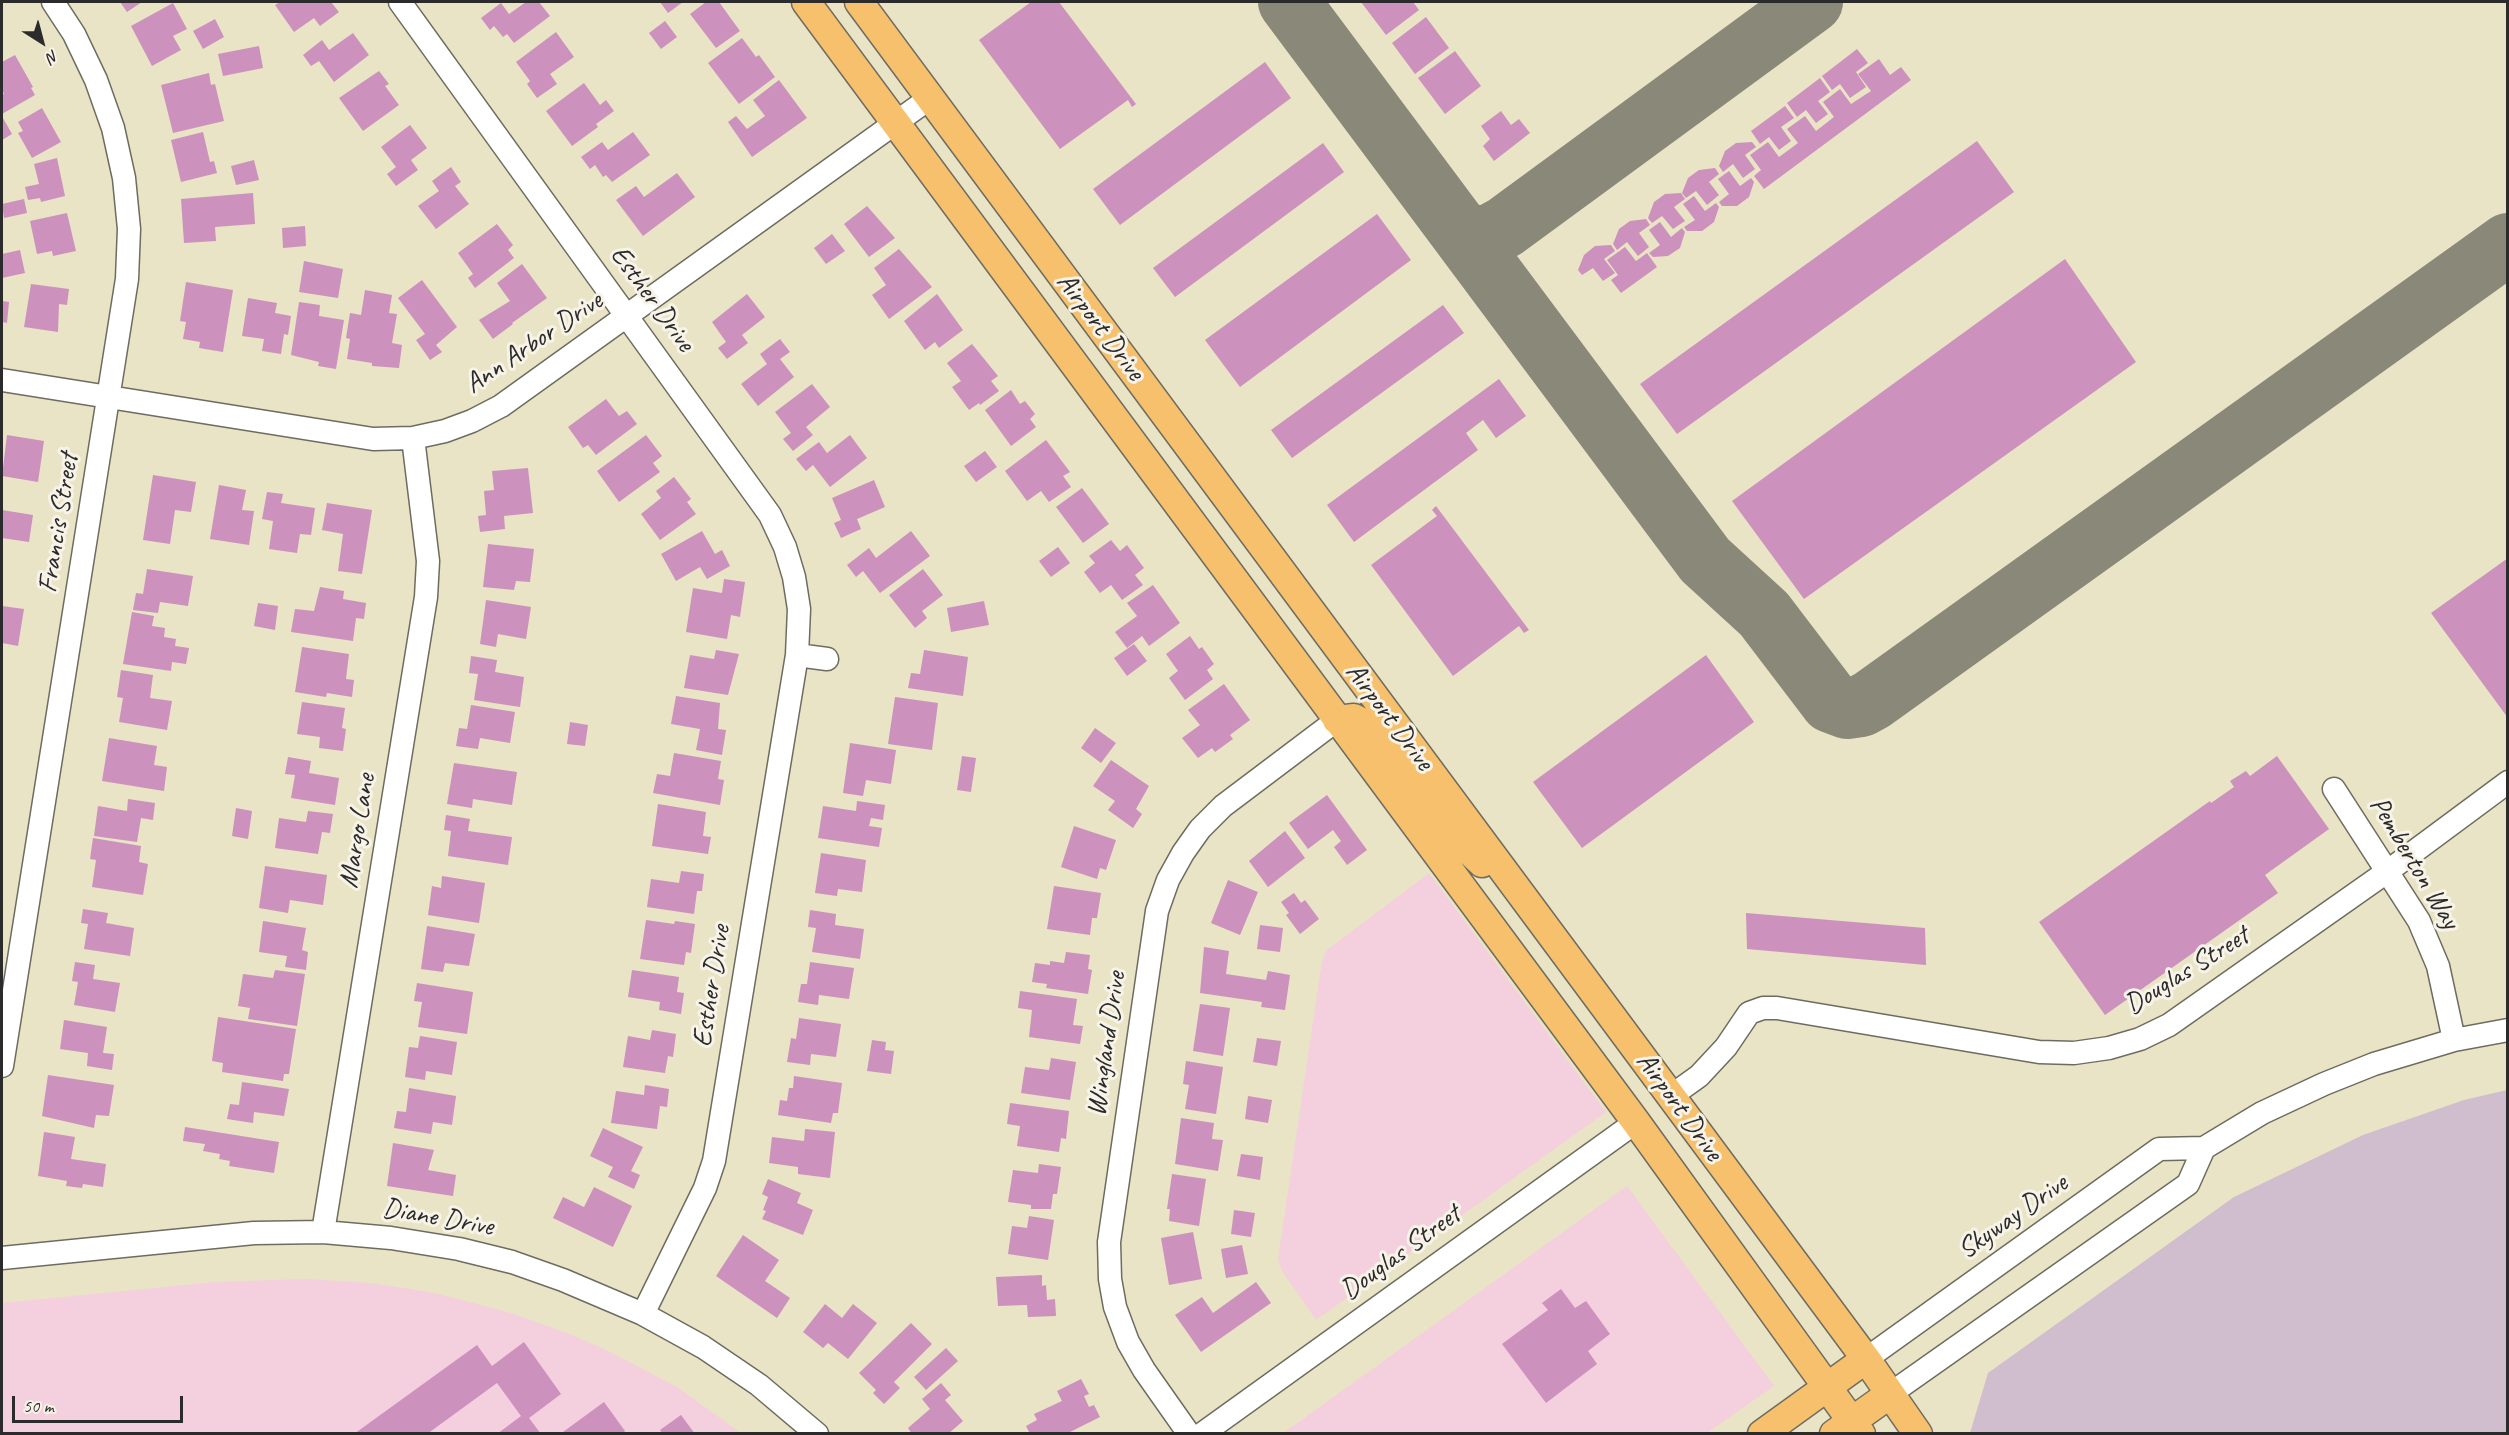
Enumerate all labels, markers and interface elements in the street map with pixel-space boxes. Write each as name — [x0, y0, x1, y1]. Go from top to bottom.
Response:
north arrow — [12, 12, 72, 72]
text: N — [43, 46, 62, 68]
street label: Esther Drive — [602, 240, 702, 358]
street label: Airport Drive — [1049, 266, 1151, 388]
street label: Ann Arbor Drive — [459, 285, 609, 401]
street label: Francis Street — [31, 451, 87, 595]
street label: Airport Drive — [1338, 656, 1440, 778]
street label: Margo Lane — [332, 772, 384, 890]
street label: Pemberton Way — [2361, 791, 2467, 935]
street label: Douglas Street — [2119, 920, 2255, 1022]
street label: Esther Drive — [686, 923, 738, 1049]
street label: Wingland Drive — [1080, 970, 1134, 1118]
street label: Airport Drive — [1628, 1046, 1730, 1168]
street label: Skyway Drive — [1952, 1167, 2074, 1267]
street label: Diane Drive — [380, 1192, 496, 1244]
street label: Douglas Street — [1334, 1198, 1468, 1308]
scale bar — [15, 1384, 186, 1422]
text: 50 m — [23, 1395, 54, 1417]

